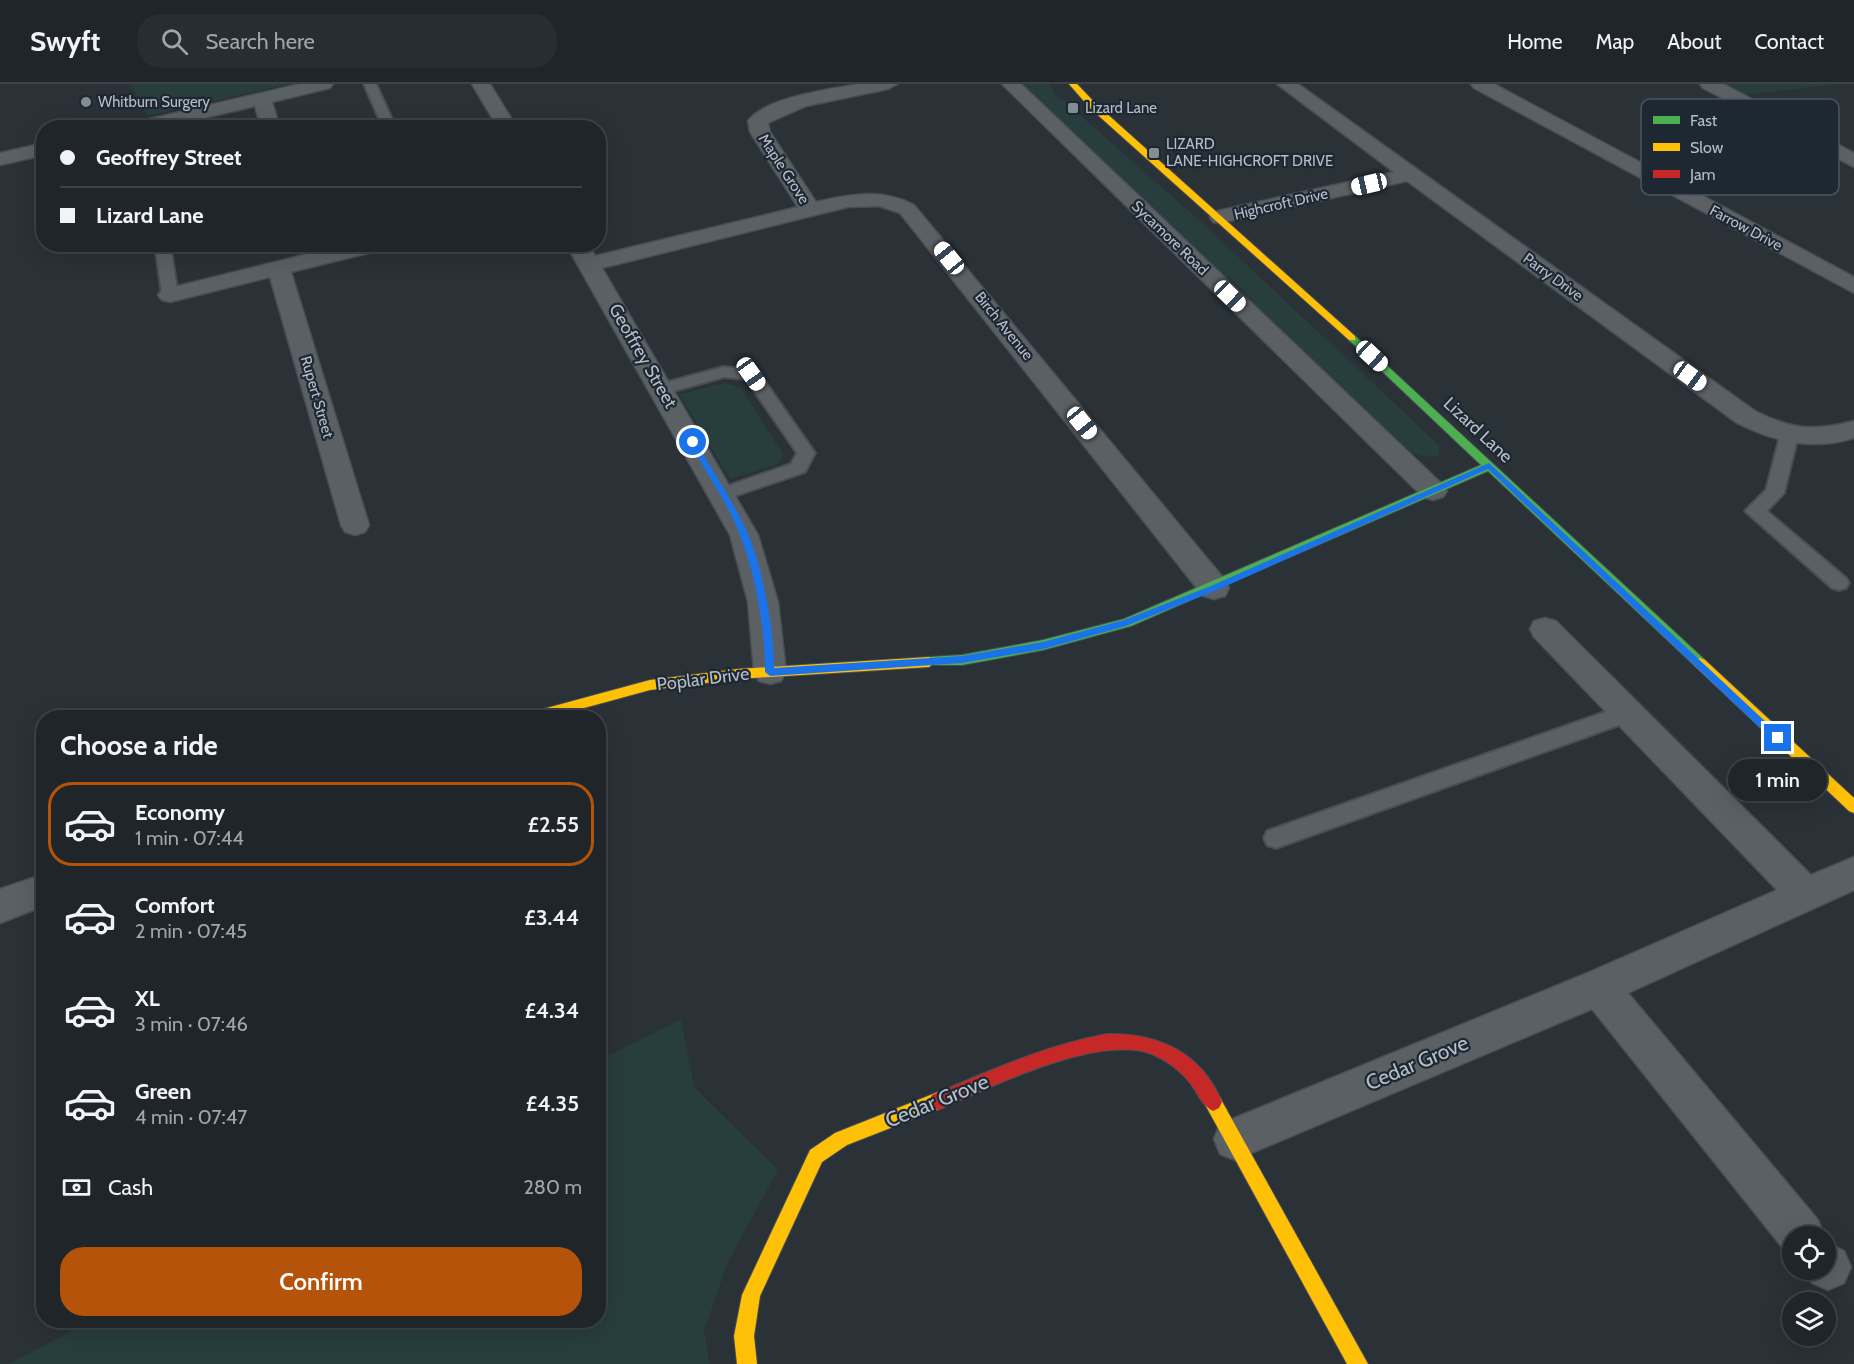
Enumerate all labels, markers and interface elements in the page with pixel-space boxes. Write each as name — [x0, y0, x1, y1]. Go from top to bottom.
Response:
search box — [137, 14, 557, 68]
text: Swyft — [30, 24, 101, 58]
icon: search — [158, 25, 191, 58]
text: Search here — [206, 28, 315, 55]
text: Home — [1507, 29, 1563, 54]
text: Map — [1596, 29, 1634, 54]
text: About — [1667, 29, 1721, 54]
text: Contact — [1754, 29, 1824, 54]
place label: Whitburn Surgery — [98, 93, 210, 111]
marker: Whitburn Surgery — [79, 95, 93, 109]
place label: Lizard Lane — [1085, 99, 1157, 117]
legend — [1641, 99, 1839, 195]
marker: Lizard Lane — [1066, 101, 1080, 115]
text: Fast — [1690, 111, 1718, 130]
street label: Maple Grove — [755, 131, 813, 208]
place label: LIZARD LANE-HIGHCROFT DRIVE — [1166, 135, 1333, 170]
text: Slow — [1690, 138, 1724, 157]
text: Geoffrey Street — [96, 144, 242, 171]
marker: LIZARD LANE-HIGHCROFT DRIVE — [1147, 146, 1161, 160]
text: Jam — [1689, 165, 1716, 184]
car — [1349, 171, 1389, 197]
street label: Highcroft Drive — [1232, 184, 1330, 224]
street label: Sycamore Road — [1128, 197, 1212, 279]
street label: Farrow Drive — [1707, 201, 1786, 255]
text: Lizard Lane — [96, 202, 204, 229]
car — [931, 238, 967, 278]
street label: Parry Drive — [1520, 249, 1587, 305]
car — [1211, 277, 1249, 315]
street label: Birch Avenue — [971, 288, 1037, 364]
street label: Geoffrey Street — [604, 300, 682, 412]
car — [1353, 337, 1391, 375]
street label: Rupert Street — [297, 354, 337, 440]
car — [733, 354, 769, 394]
car — [1670, 358, 1710, 394]
street label: Lizard Lane — [1439, 392, 1517, 468]
car — [1064, 403, 1100, 443]
route start — [679, 428, 706, 455]
street label: Poplar Drive — [656, 662, 750, 696]
route end — [1764, 724, 1791, 751]
text: Choose a ride — [60, 729, 218, 762]
callout: 1 min — [1728, 759, 1828, 801]
text: 1 min — [1755, 768, 1800, 792]
icon: car — [63, 797, 117, 851]
text: Economy — [135, 799, 225, 826]
text: £2.55 — [527, 811, 579, 838]
text: 1 min · 07:44 — [135, 826, 244, 850]
icon: car — [63, 890, 117, 944]
text: Comfort — [135, 892, 214, 919]
text: £3.44 — [524, 904, 579, 931]
text: 2 min · 07:45 — [135, 919, 247, 943]
icon: car — [63, 983, 117, 1037]
text: XL — [135, 985, 160, 1012]
text: £4.34 — [524, 997, 579, 1024]
text: 3 min · 07:46 — [135, 1012, 248, 1036]
street label: Cedar Grove — [1362, 1030, 1472, 1095]
street label: Cedar Grove — [882, 1068, 992, 1133]
icon: car — [63, 1076, 117, 1130]
text: Green — [135, 1078, 191, 1105]
text: £4.35 — [526, 1090, 579, 1117]
text: 4 min · 07:47 — [135, 1105, 247, 1129]
icon: cash — [60, 1171, 93, 1204]
text: Cash — [108, 1174, 153, 1201]
text: 280 m — [523, 1175, 582, 1199]
map controls — [1782, 1226, 1836, 1346]
button: locate — [1782, 1226, 1836, 1280]
button: Confirm — [60, 1247, 582, 1316]
button: layers — [1782, 1292, 1836, 1346]

